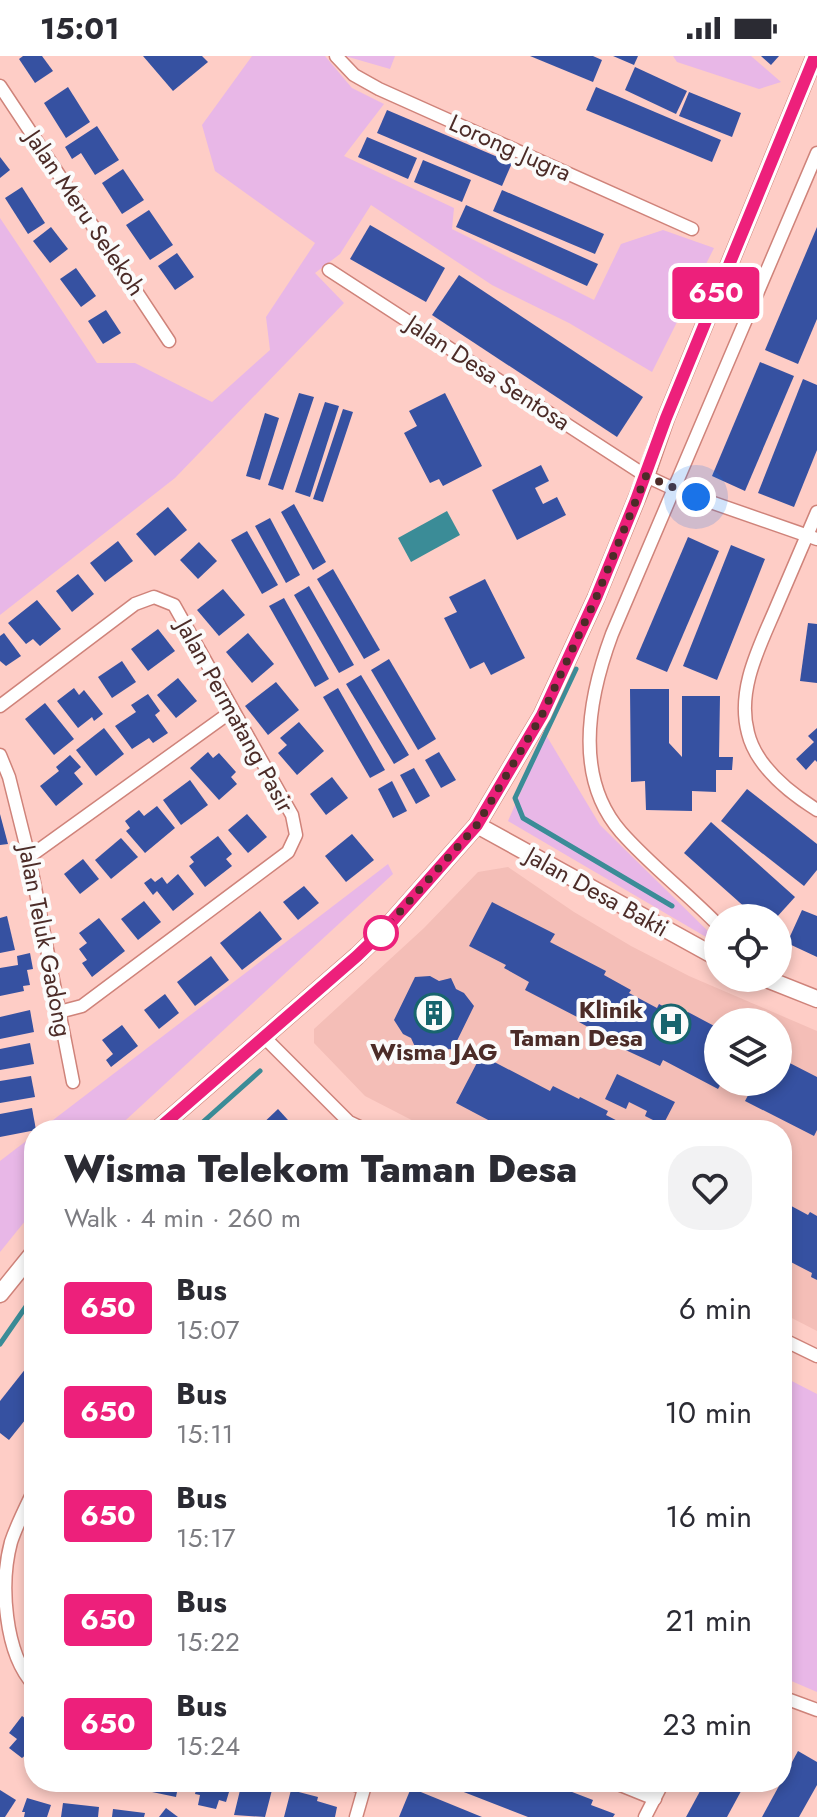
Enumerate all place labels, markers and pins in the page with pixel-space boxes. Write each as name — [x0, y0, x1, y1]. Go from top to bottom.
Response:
unlabelled marker — [364, 916, 398, 950]
building icon: Wisma JAG — [413, 992, 455, 1034]
place label: Klinik Taman Desa — [510, 992, 643, 1055]
hospital icon: Klinik Taman Desa — [650, 1003, 692, 1045]
place label: Wisma JAG — [370, 1034, 498, 1069]

